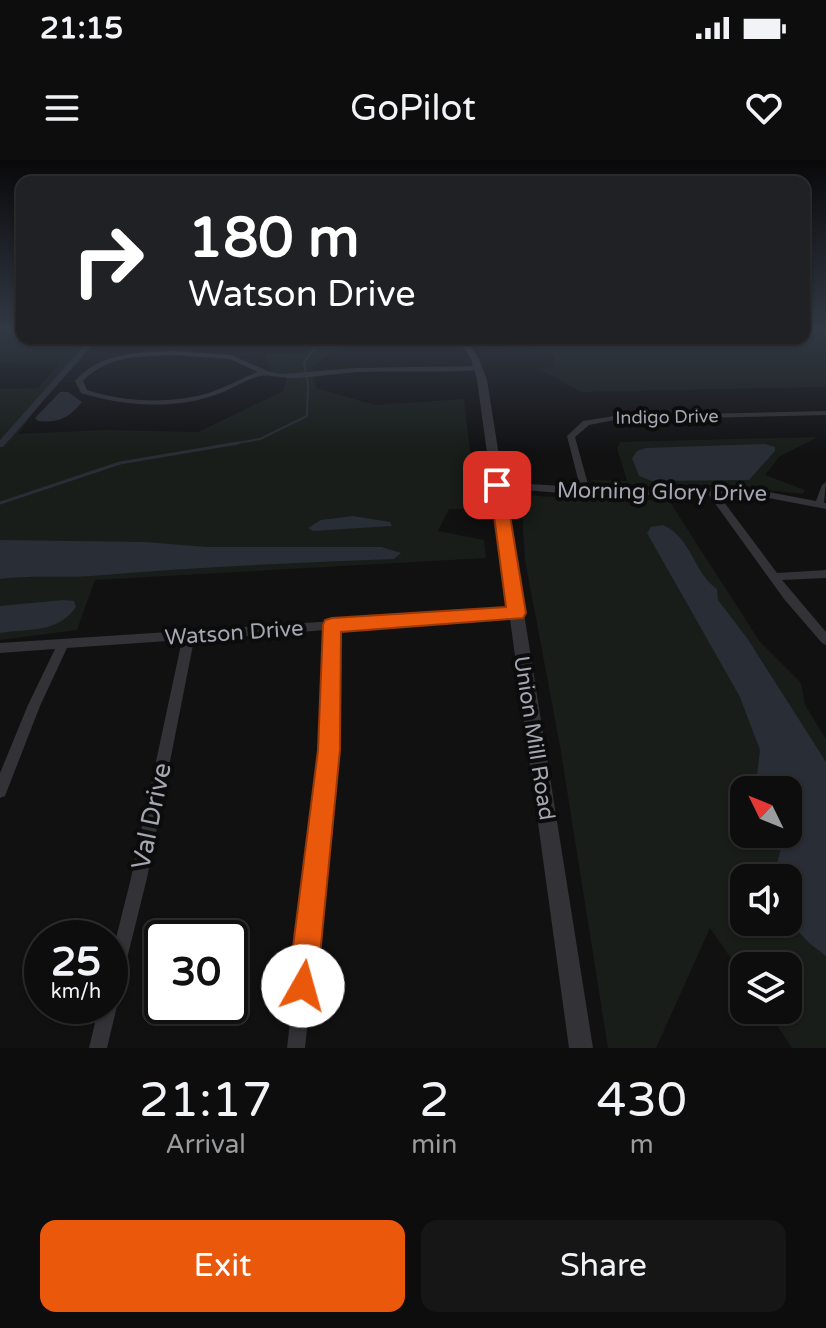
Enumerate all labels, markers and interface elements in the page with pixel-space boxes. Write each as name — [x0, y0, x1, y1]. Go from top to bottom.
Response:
text: 21:15 — [40, 10, 123, 47]
icon: menu — [40, 86, 84, 130]
icon: heart — [742, 86, 786, 130]
text: GoPilot — [350, 87, 476, 130]
text: 180 m — [188, 205, 359, 272]
icon: right — [56, 208, 160, 312]
text: Watson Drive — [188, 273, 416, 316]
street label: Indigo Drive — [615, 405, 719, 429]
pin — [463, 451, 531, 519]
icon: arrive — [475, 463, 519, 507]
street label: Morning Glory Drive — [557, 477, 767, 507]
street label: Watson Drive — [164, 615, 304, 651]
street label: Union Mill Road — [508, 654, 560, 822]
street label: Val Drive — [125, 760, 178, 872]
north arrow — [730, 776, 802, 848]
map controls — [730, 776, 802, 1024]
button: sound — [730, 864, 802, 936]
speed limit sign: 30 — [144, 920, 248, 1024]
text: 25 — [51, 938, 101, 986]
position arrow — [261, 944, 345, 1028]
button: layers — [730, 952, 802, 1024]
text: km/h — [51, 980, 101, 1004]
text: 21:17 — [139, 1072, 272, 1130]
text: 2 — [419, 1072, 449, 1130]
text: 430 — [596, 1072, 687, 1130]
text: Arrival — [165, 1129, 246, 1160]
text: min — [411, 1129, 457, 1160]
text: m — [630, 1129, 654, 1160]
button: Exit — [40, 1220, 405, 1312]
button: Share — [421, 1220, 786, 1312]

